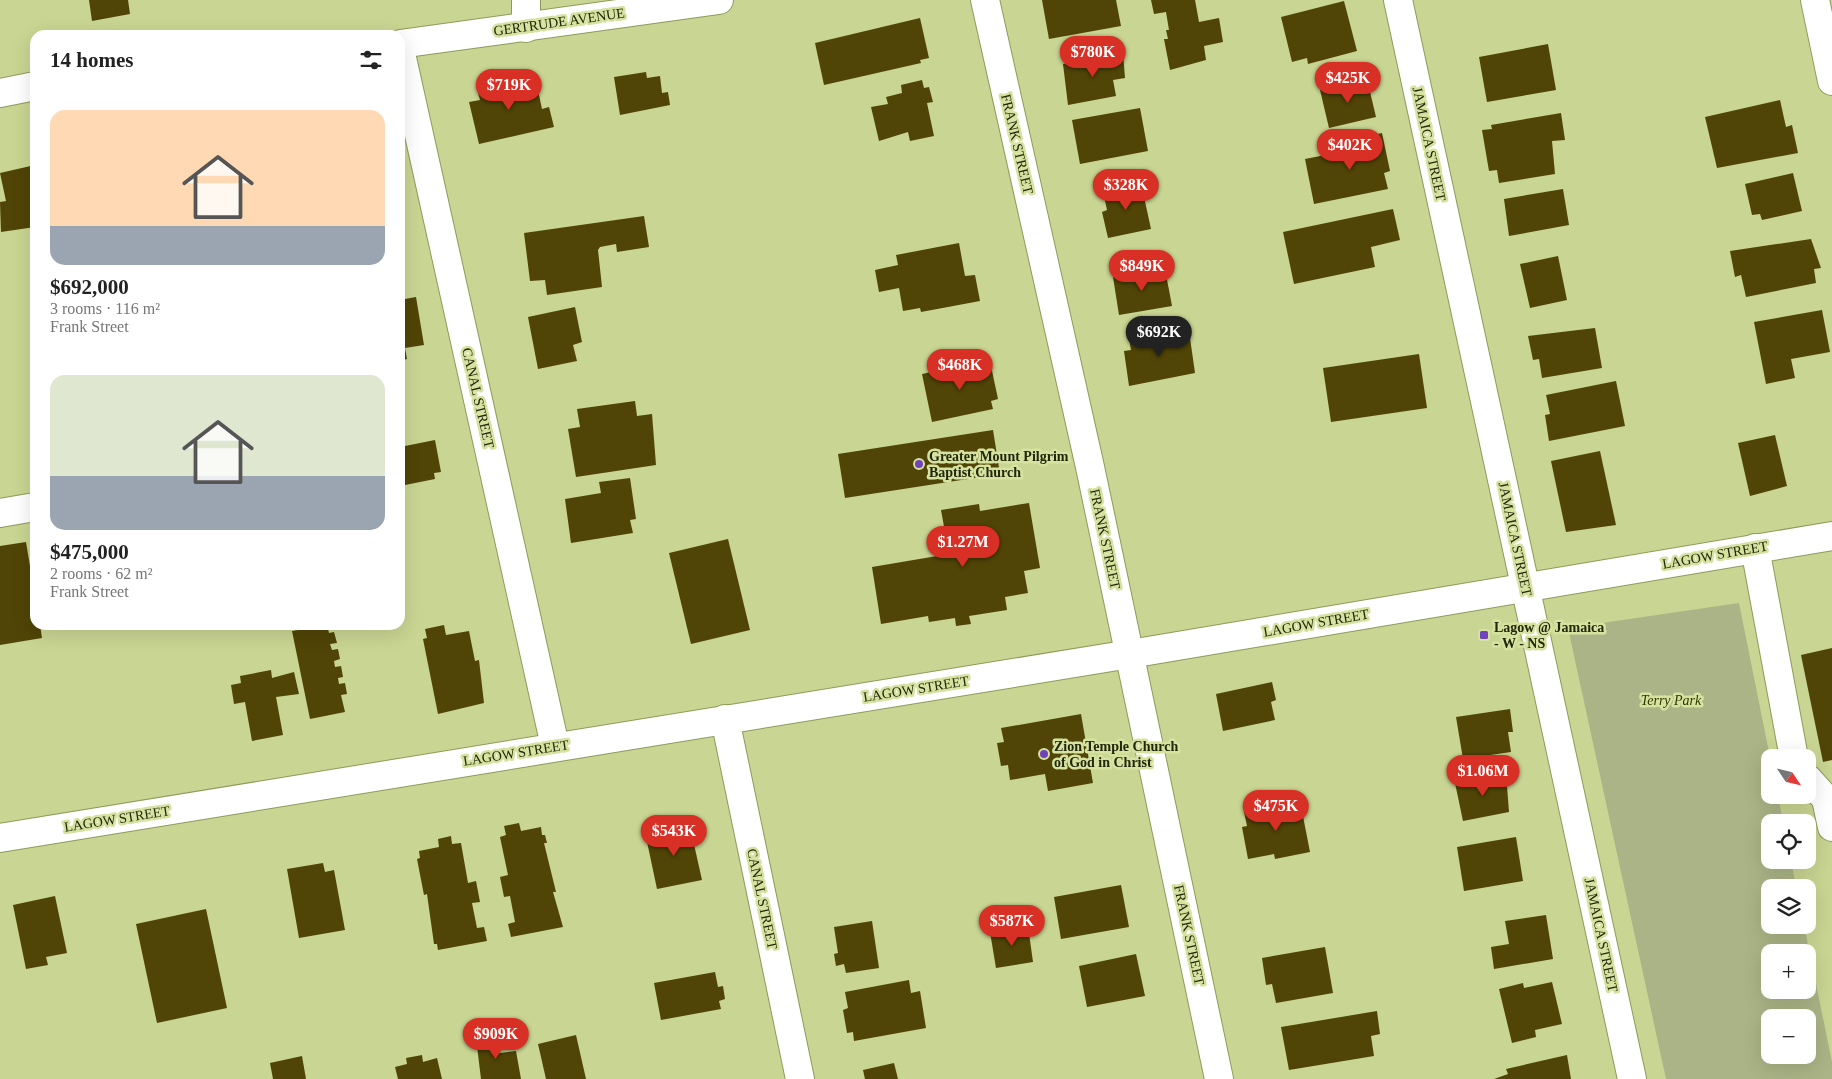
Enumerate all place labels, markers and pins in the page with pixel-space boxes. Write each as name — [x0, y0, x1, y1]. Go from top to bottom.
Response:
pin: $780K — [1058, 36, 1128, 78]
pin: $425K — [1313, 62, 1383, 104]
pin: $719K — [474, 68, 544, 111]
pin: $402K — [1315, 128, 1385, 171]
pin: $328K — [1091, 168, 1161, 211]
pin: $849K — [1107, 250, 1177, 292]
pin: $692K — [1124, 316, 1194, 358]
pin: $468K — [925, 348, 995, 391]
place label: Greater Mount Pilgrim Baptist Church — [929, 449, 1069, 480]
marker: Greater Mount Pilgrim Baptist Church — [913, 458, 925, 470]
pin: $1.27M — [922, 526, 1004, 568]
place label: Lagow @ Jamaica - W - NS — [1494, 620, 1604, 651]
marker: Lagow @ Jamaica - W - NS — [1478, 629, 1490, 641]
place label: Zion Temple Church of God in Christ — [1054, 739, 1178, 770]
marker: Zion Temple Church of God in Christ — [1038, 748, 1050, 760]
pin: $1.06M — [1442, 754, 1524, 797]
pin: $475K — [1241, 790, 1311, 832]
pin: $543K — [639, 814, 709, 857]
pin: $587K — [977, 904, 1047, 947]
pin: $909K — [461, 1018, 531, 1060]

